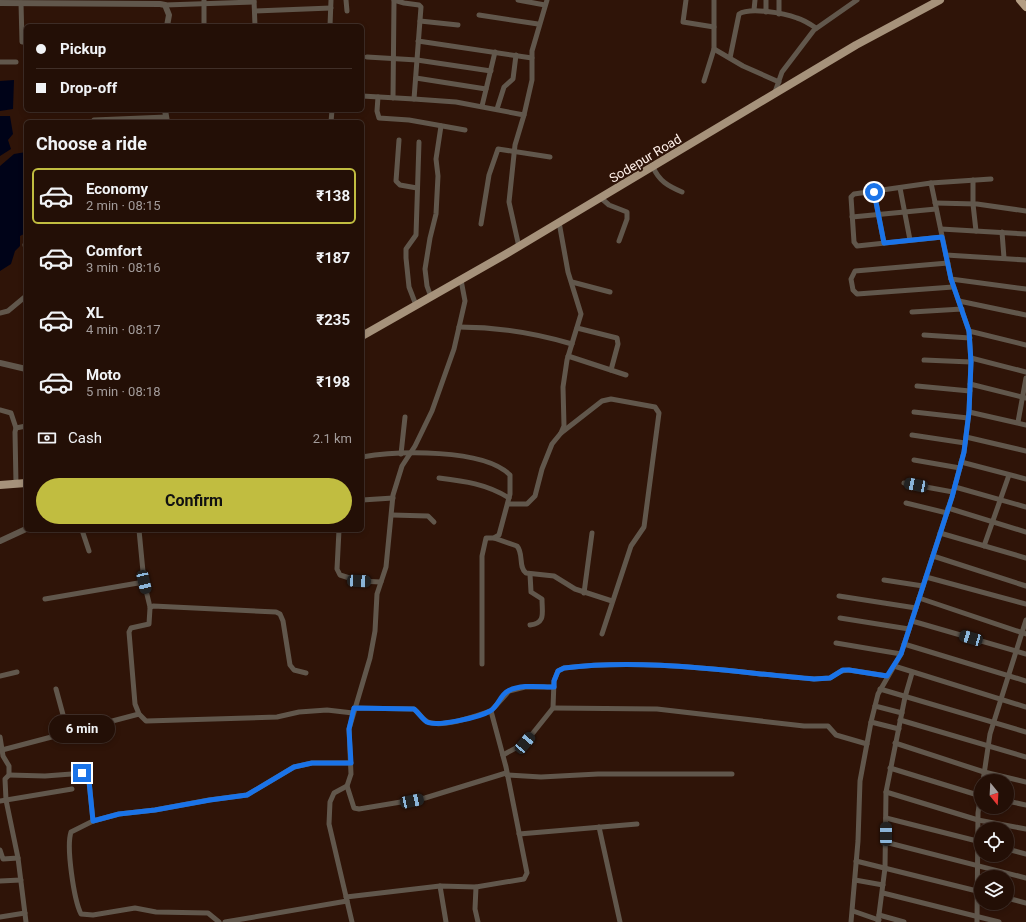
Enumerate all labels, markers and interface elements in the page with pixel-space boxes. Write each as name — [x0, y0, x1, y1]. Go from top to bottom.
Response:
text: Pickup — [60, 40, 106, 58]
text: Drop-off — [60, 79, 117, 97]
street label: Sodepur Road — [607, 131, 684, 186]
text: Choose a ride — [36, 133, 147, 154]
icon: car — [38, 178, 74, 214]
text: Economy — [86, 180, 148, 198]
route start — [865, 183, 883, 201]
text: ₹138 — [316, 187, 350, 205]
text: 2 min · 08:15 — [86, 198, 161, 213]
icon: car — [38, 240, 74, 276]
text: Comfort — [86, 242, 142, 260]
text: ₹187 — [316, 249, 350, 267]
text: 3 min · 08:16 — [86, 260, 161, 275]
icon: car — [38, 302, 74, 338]
text: XL — [86, 304, 104, 322]
text: ₹235 — [316, 311, 350, 329]
text: 4 min · 08:17 — [86, 322, 161, 337]
icon: car — [38, 364, 74, 400]
text: Moto — [86, 366, 121, 384]
text: ₹198 — [316, 373, 350, 391]
text: 5 min · 08:18 — [86, 384, 161, 399]
icon: cash — [36, 427, 58, 449]
text: Cash — [68, 429, 102, 447]
text: 2.1 km — [313, 431, 352, 446]
car — [903, 477, 929, 493]
button: Confirm — [36, 478, 352, 524]
car — [135, 569, 153, 595]
car — [347, 574, 371, 588]
car — [958, 629, 984, 647]
callout: 6 min — [49, 715, 115, 743]
text: 6 min — [66, 721, 98, 736]
car — [513, 730, 537, 756]
route end — [73, 764, 91, 782]
north arrow — [974, 774, 1014, 814]
map controls — [974, 774, 1014, 910]
car — [399, 793, 425, 809]
car — [880, 822, 892, 846]
button: locate — [974, 822, 1014, 862]
button: layers — [974, 870, 1014, 910]

